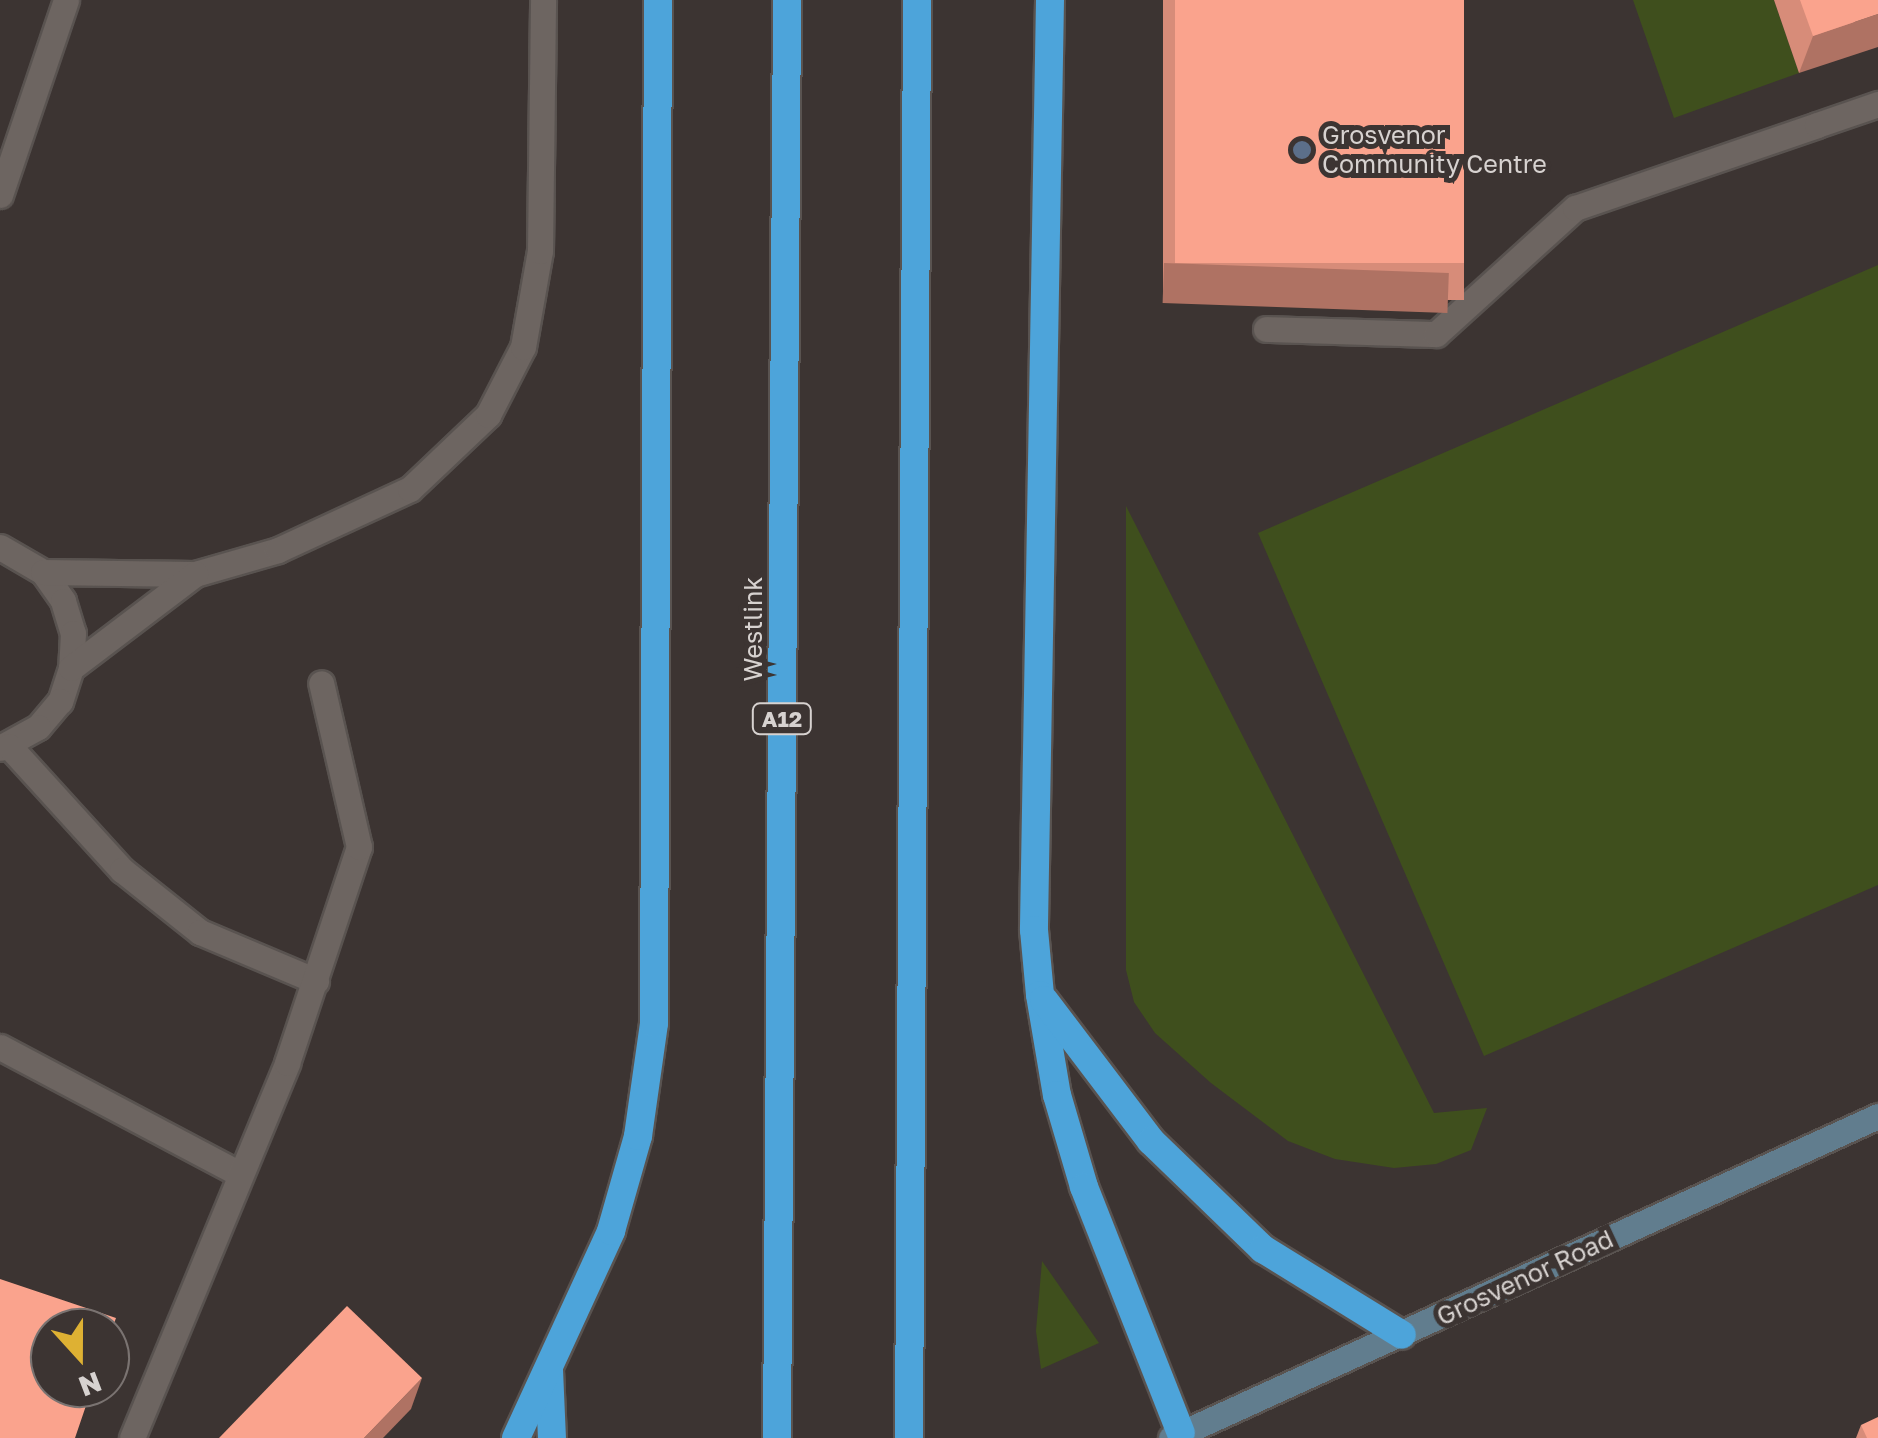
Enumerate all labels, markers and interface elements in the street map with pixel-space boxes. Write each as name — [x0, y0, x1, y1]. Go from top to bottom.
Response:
place label: Grosvenor Community Centre — [1322, 121, 1547, 180]
marker: Grosvenor Community Centre — [1291, 139, 1313, 161]
street label: Westlink — [738, 577, 768, 681]
road number: A12 — [750, 702, 814, 736]
street label: Grosvenor Road — [1432, 1224, 1618, 1332]
north arrow — [30, 1308, 130, 1408]
text: N — [74, 1365, 106, 1404]

